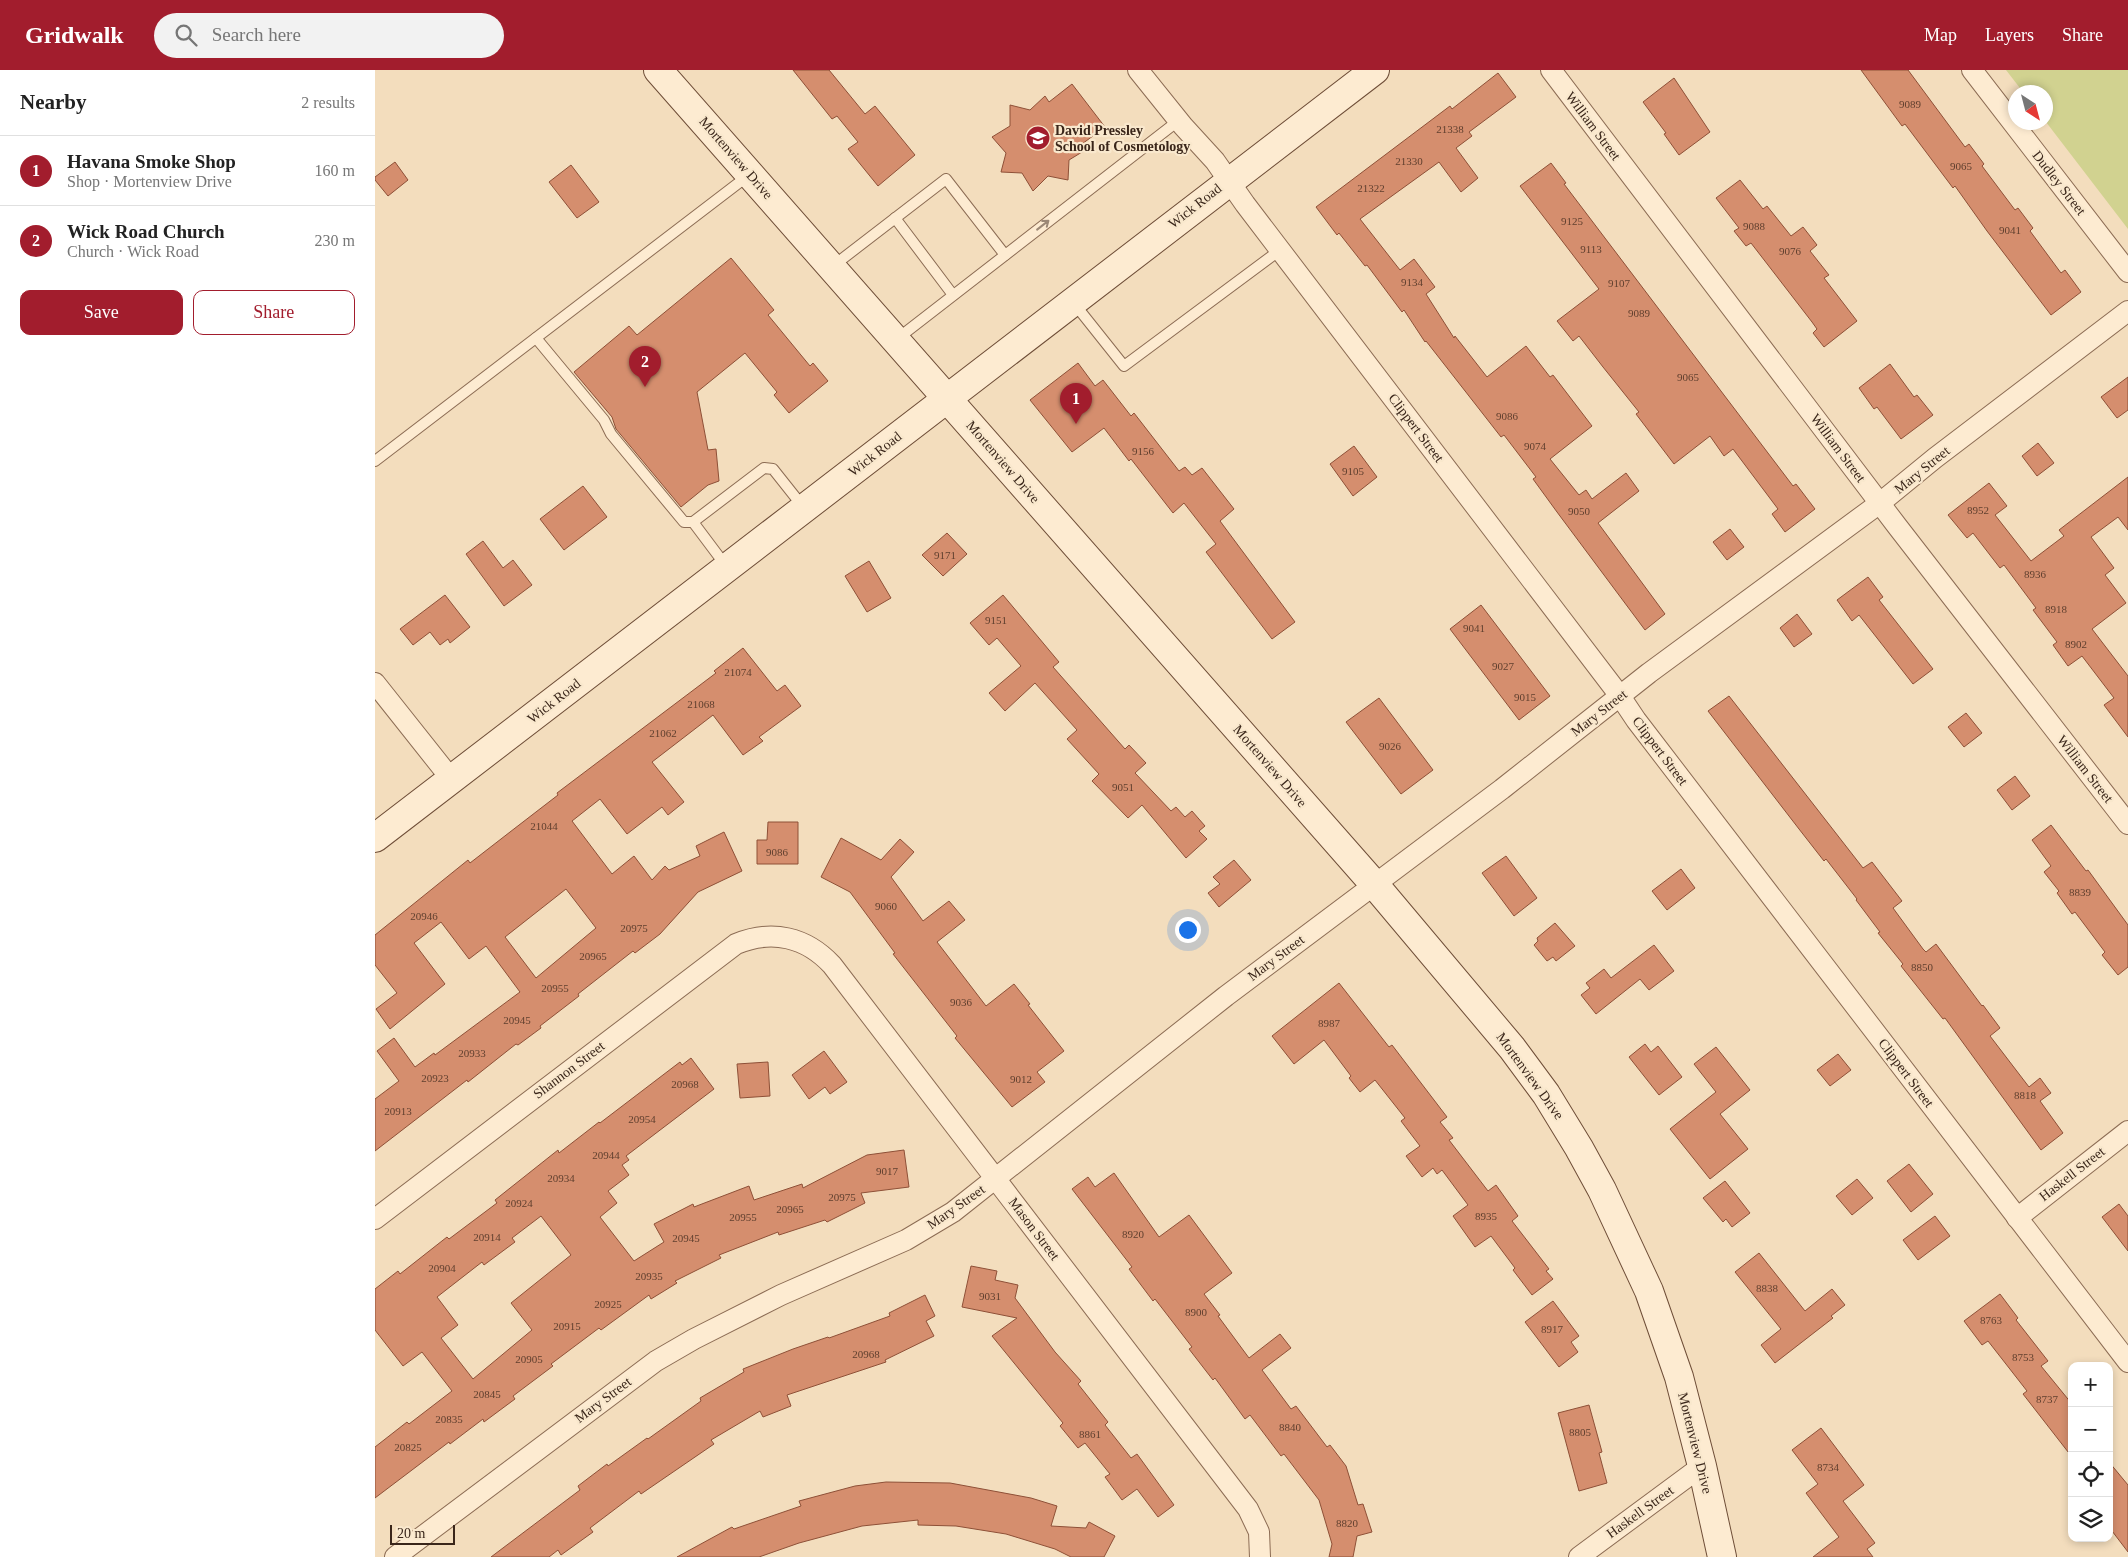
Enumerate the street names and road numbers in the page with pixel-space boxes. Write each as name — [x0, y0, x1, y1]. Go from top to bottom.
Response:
street label: William Street — [1562, 89, 1624, 163]
street label: Mortenview Drive — [696, 114, 776, 202]
street label: Dudley Street — [2029, 148, 2089, 218]
street label: Wick Road — [1166, 181, 1224, 231]
street label: Clippert Street — [1385, 391, 1447, 465]
street label: William Street — [1807, 411, 1869, 485]
street label: Mortenview Drive — [963, 418, 1043, 506]
street label: Wick Road — [846, 429, 904, 479]
street label: Mary Street — [1891, 443, 1953, 497]
street label: Wick Road — [525, 676, 583, 726]
street label: Mary Street — [1568, 687, 1630, 739]
street label: Clippert Street — [1629, 714, 1691, 788]
street label: Mortenview Drive — [1230, 722, 1310, 810]
street label: William Street — [2054, 732, 2116, 806]
street label: Mary Street — [1245, 932, 1307, 984]
street label: Mortenview Drive — [1493, 1030, 1567, 1122]
street label: Clippert Street — [1875, 1036, 1937, 1110]
street label: Shannon Street — [530, 1038, 608, 1102]
street label: Haskell Street — [2036, 1144, 2108, 1204]
street label: Mary Street — [924, 1182, 988, 1232]
street label: Mason Street — [1006, 1195, 1062, 1263]
street label: Mary Street — [572, 1374, 634, 1426]
street label: Mortenview Drive — [1675, 1391, 1715, 1495]
street label: Haskell Street — [1604, 1483, 1676, 1541]

